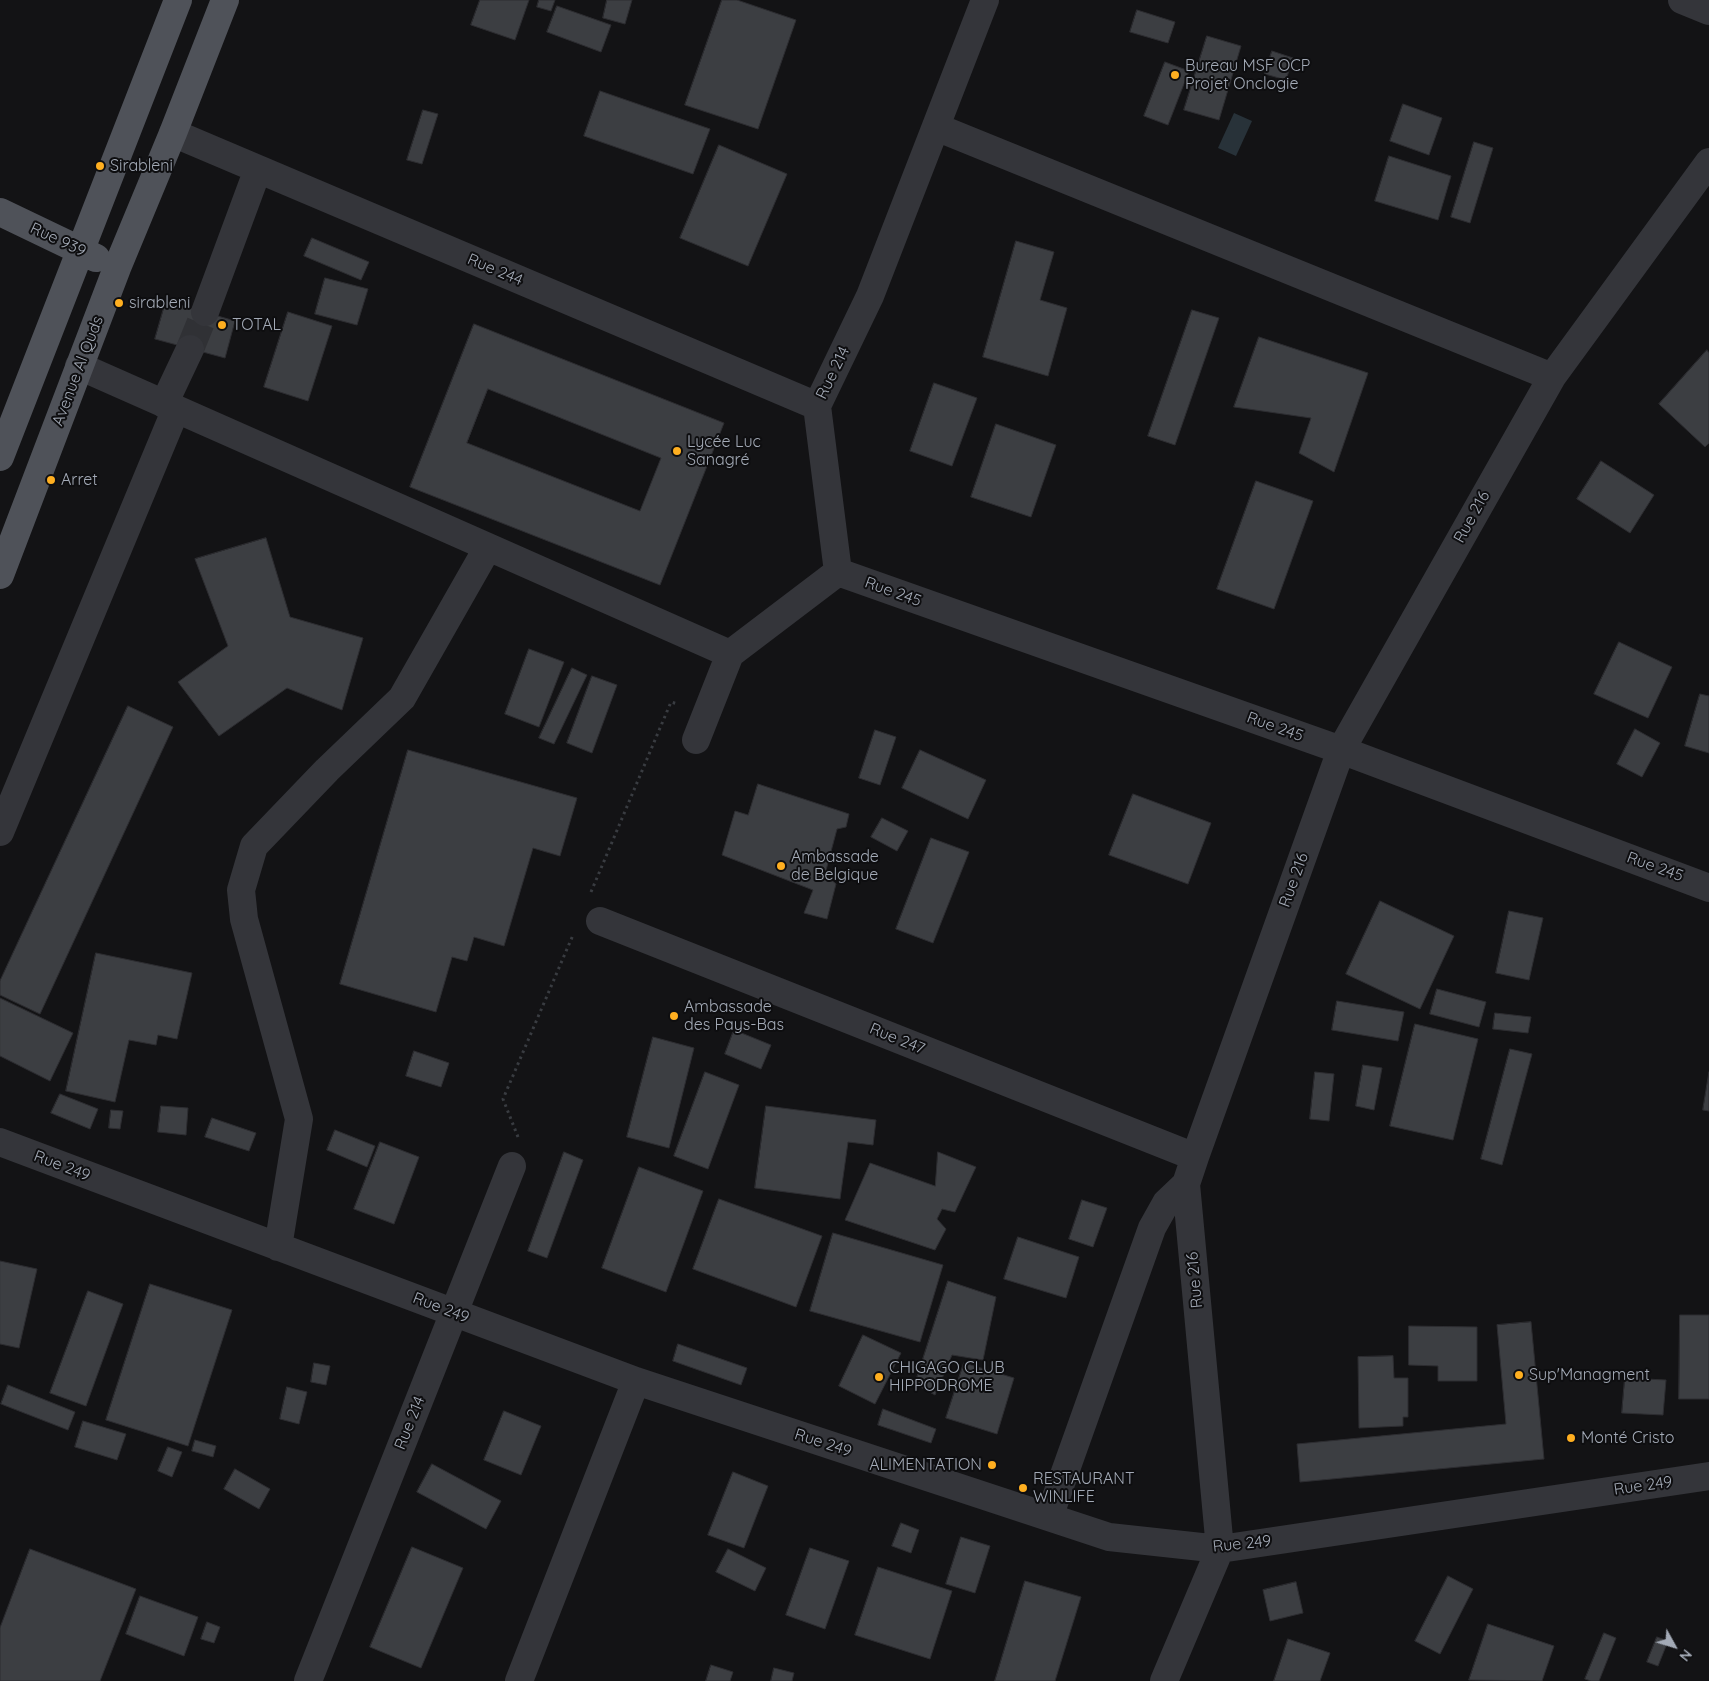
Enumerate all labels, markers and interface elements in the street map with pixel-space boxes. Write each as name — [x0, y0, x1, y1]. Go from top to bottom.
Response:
place label: Bureau MSF OCP Projet Onclogie — [1185, 56, 1310, 94]
marker: Bureau MSF OCP Projet Onclogie — [1169, 69, 1181, 81]
place label: Sirableni — [110, 156, 173, 176]
marker: Sirableni — [94, 160, 106, 172]
street label: Rue 939 — [27, 219, 89, 261]
street label: Rue 244 — [464, 250, 526, 290]
place label: sirableni — [129, 293, 191, 313]
marker: sirableni — [113, 297, 125, 309]
street label: Avenue Al Quds — [48, 313, 108, 429]
place label: TOTAL — [232, 315, 281, 335]
marker: TOTAL — [216, 319, 228, 331]
street label: Rue 214 — [812, 344, 854, 402]
place label: Lycée Luc Sanagré — [687, 432, 761, 470]
marker: Lycée Luc Sanagré — [671, 445, 683, 457]
place label: Arret — [61, 470, 98, 490]
marker: Arret — [45, 474, 57, 486]
street label: Rue 216 — [1450, 488, 1494, 546]
street label: Rue 245 — [862, 573, 924, 611]
street label: Rue 245 — [1244, 708, 1306, 746]
place label: Ambassade de Belgique — [791, 847, 879, 885]
street label: Rue 245 — [1624, 848, 1686, 886]
street label: Rue 216 — [1275, 850, 1313, 910]
marker: Ambassade de Belgique — [775, 860, 787, 872]
place label: Ambassade des Pays-Bas — [684, 997, 784, 1035]
marker: Ambassade des Pays-Bas — [668, 1010, 680, 1022]
street label: Rue 247 — [867, 1019, 927, 1059]
street label: Rue 249 — [31, 1147, 93, 1185]
street label: Rue 216 — [1183, 1251, 1207, 1309]
street label: Rue 249 — [410, 1289, 472, 1327]
place label: CHIGAGO CLUB HIPPODROME — [889, 1358, 1005, 1396]
place label: Sup'Managment — [1529, 1365, 1650, 1385]
marker: Sup'Managment — [1513, 1369, 1525, 1381]
marker: CHIGAGO CLUB HIPPODROME — [873, 1371, 885, 1383]
street label: Rue 214 — [391, 1393, 429, 1453]
street label: Rue 249 — [792, 1425, 854, 1461]
place label: Monté Cristo — [1581, 1428, 1674, 1448]
marker: Monté Cristo — [1565, 1432, 1577, 1444]
place label: ALIMENTATION — [869, 1455, 982, 1475]
marker: ALIMENTATION — [986, 1459, 998, 1471]
place label: RESTAURANT WINLIFE — [1033, 1469, 1135, 1507]
street label: Rue 249 — [1613, 1472, 1673, 1500]
marker: RESTAURANT WINLIFE — [1017, 1482, 1029, 1494]
street label: Rue 249 — [1212, 1531, 1272, 1557]
north arrow — [1649, 1621, 1699, 1671]
text: N — [1675, 1646, 1696, 1665]

